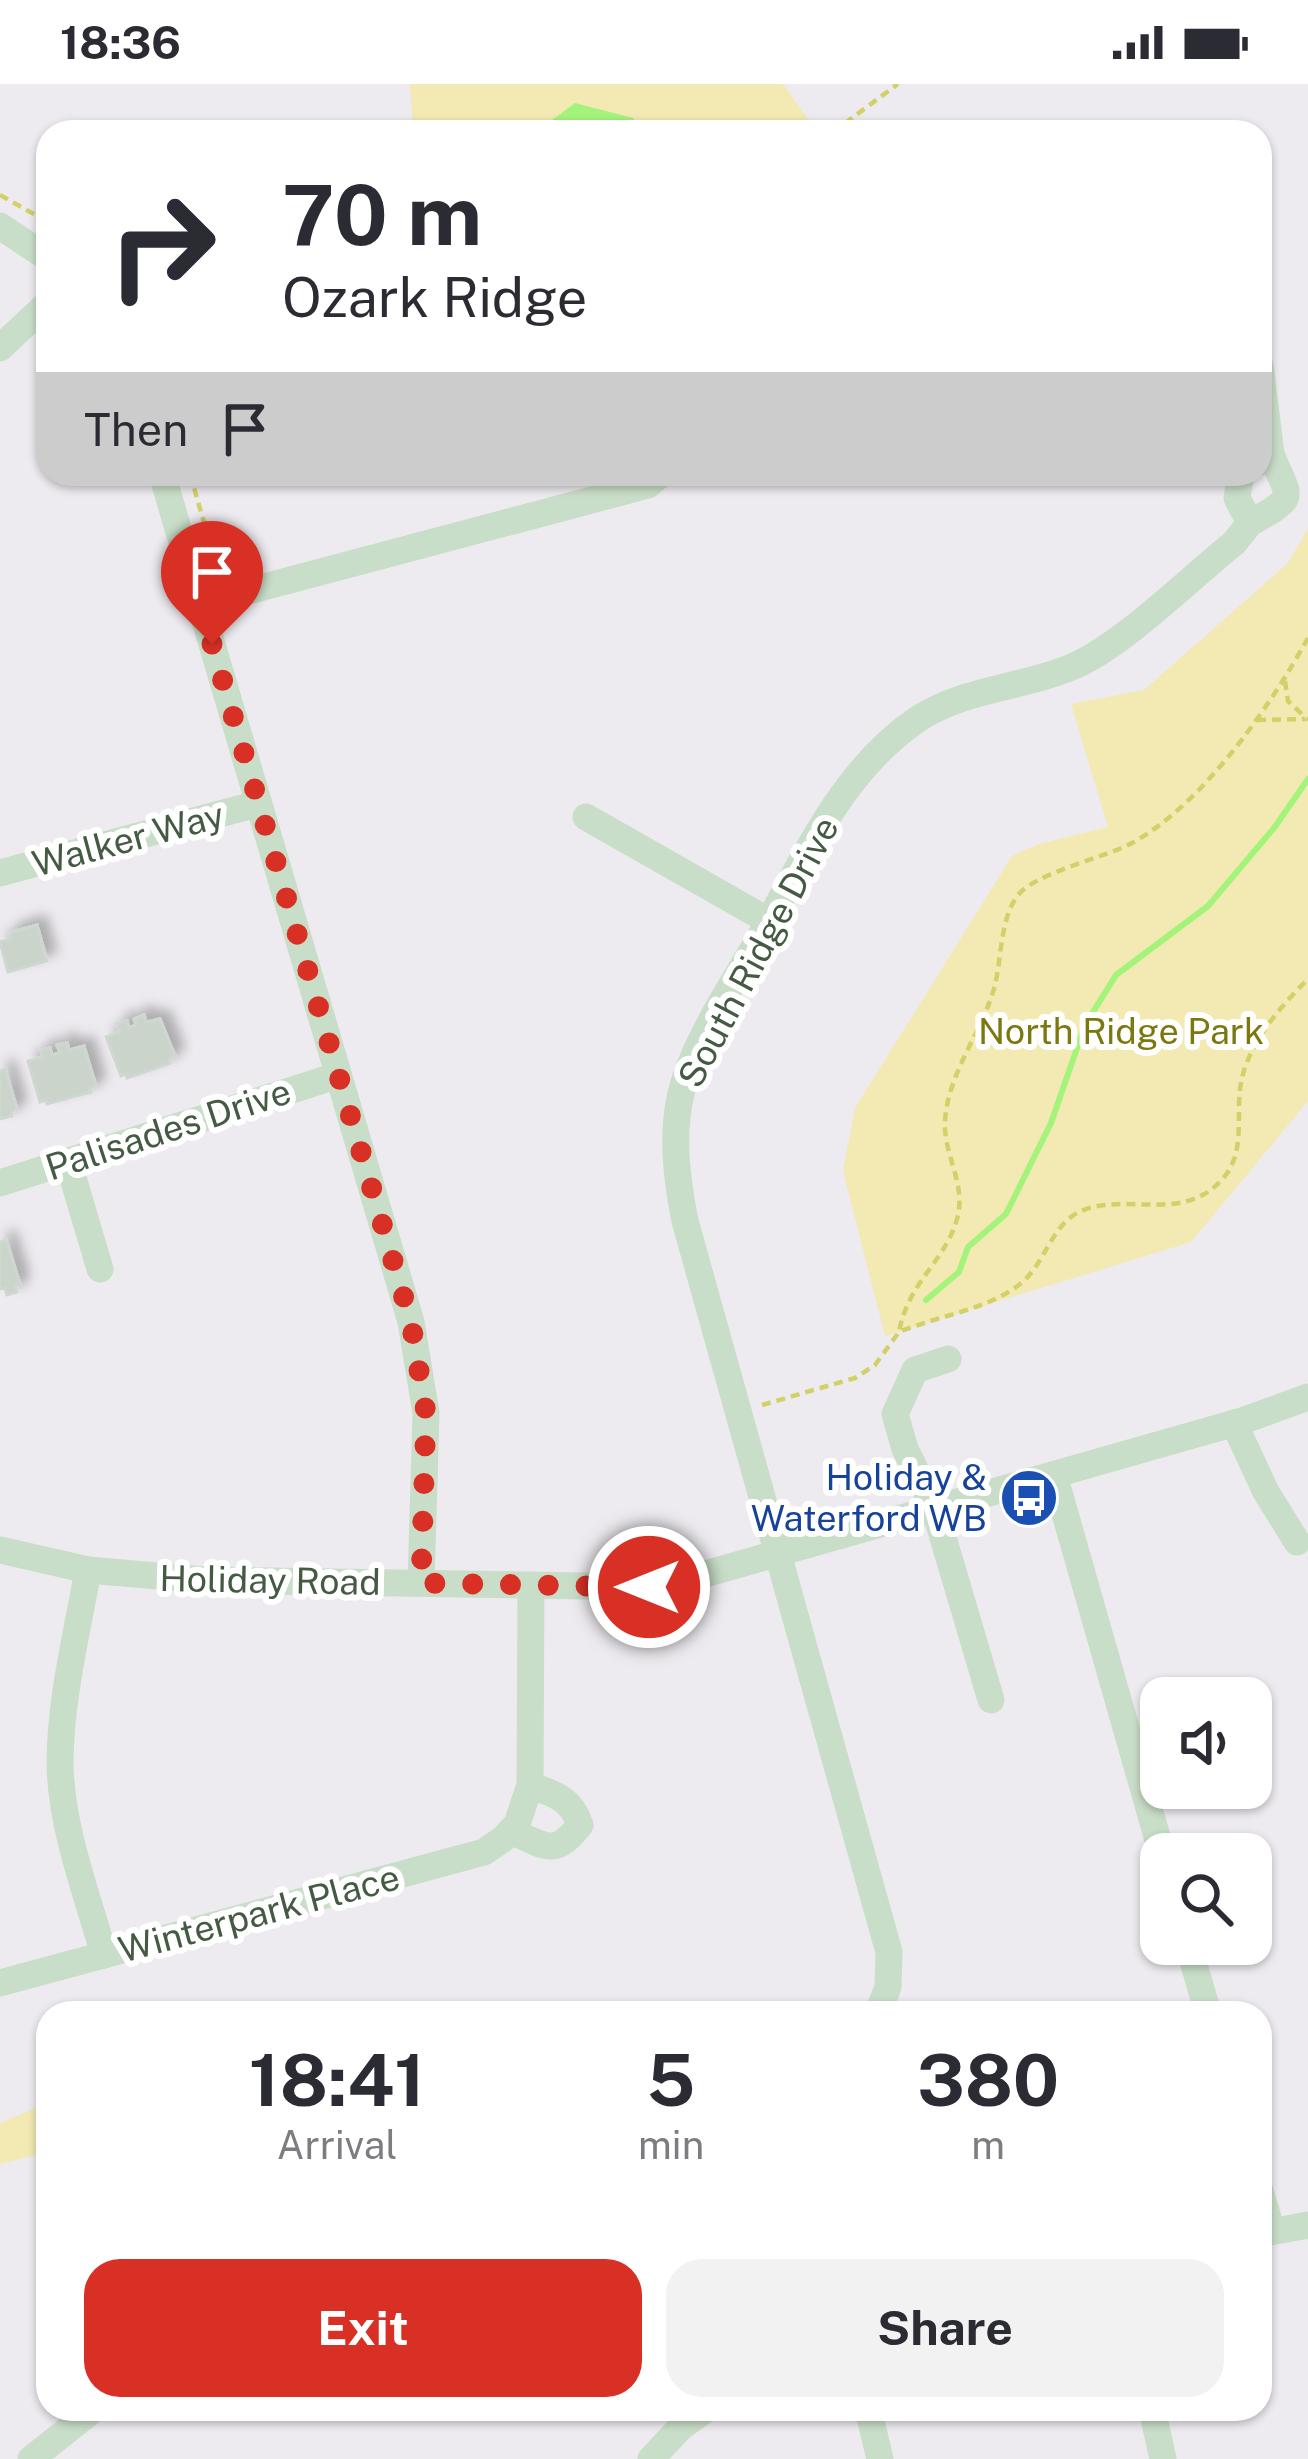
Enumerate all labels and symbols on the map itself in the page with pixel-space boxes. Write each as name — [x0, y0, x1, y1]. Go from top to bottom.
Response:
pin — [161, 521, 263, 644]
street label: Walker Way — [28, 793, 228, 885]
street label: South Ridge Drive — [669, 810, 847, 1094]
park label: North Ridge Park — [978, 1010, 1264, 1052]
street label: Palisades Drive — [40, 1070, 296, 1188]
place label: Holiday & Waterford WB — [751, 1456, 987, 1539]
bus stop icon: Holiday & Waterford WB — [998, 1467, 1060, 1529]
position arrow — [586, 1524, 712, 1650]
street label: Holiday Road — [159, 1557, 381, 1603]
street label: Winterpark Place — [114, 1855, 404, 1971]

